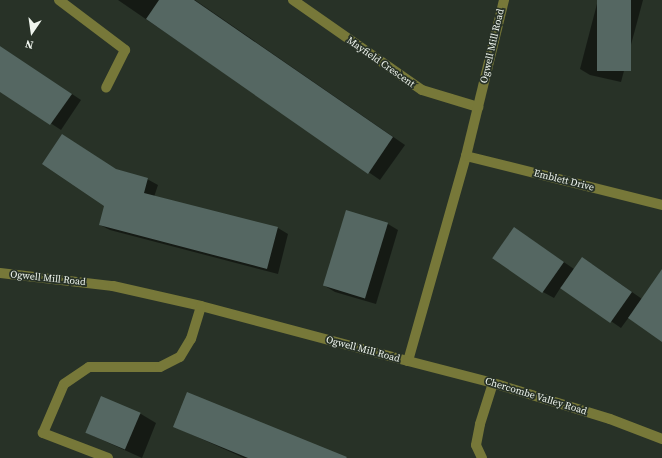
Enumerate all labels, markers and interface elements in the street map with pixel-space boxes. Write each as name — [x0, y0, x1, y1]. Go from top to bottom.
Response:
street label: Ogwell Mill Road — [478, 8, 506, 84]
north arrow — [12, 12, 52, 52]
street label: Mayfield Crescent — [345, 34, 417, 90]
text: N — [24, 36, 35, 52]
street label: Emblett Drive — [533, 167, 595, 193]
street label: Ogwell Mill Road — [10, 268, 86, 288]
street label: Ogwell Mill Road — [325, 333, 401, 365]
street label: Chercombe Valley Road — [483, 375, 589, 417]

